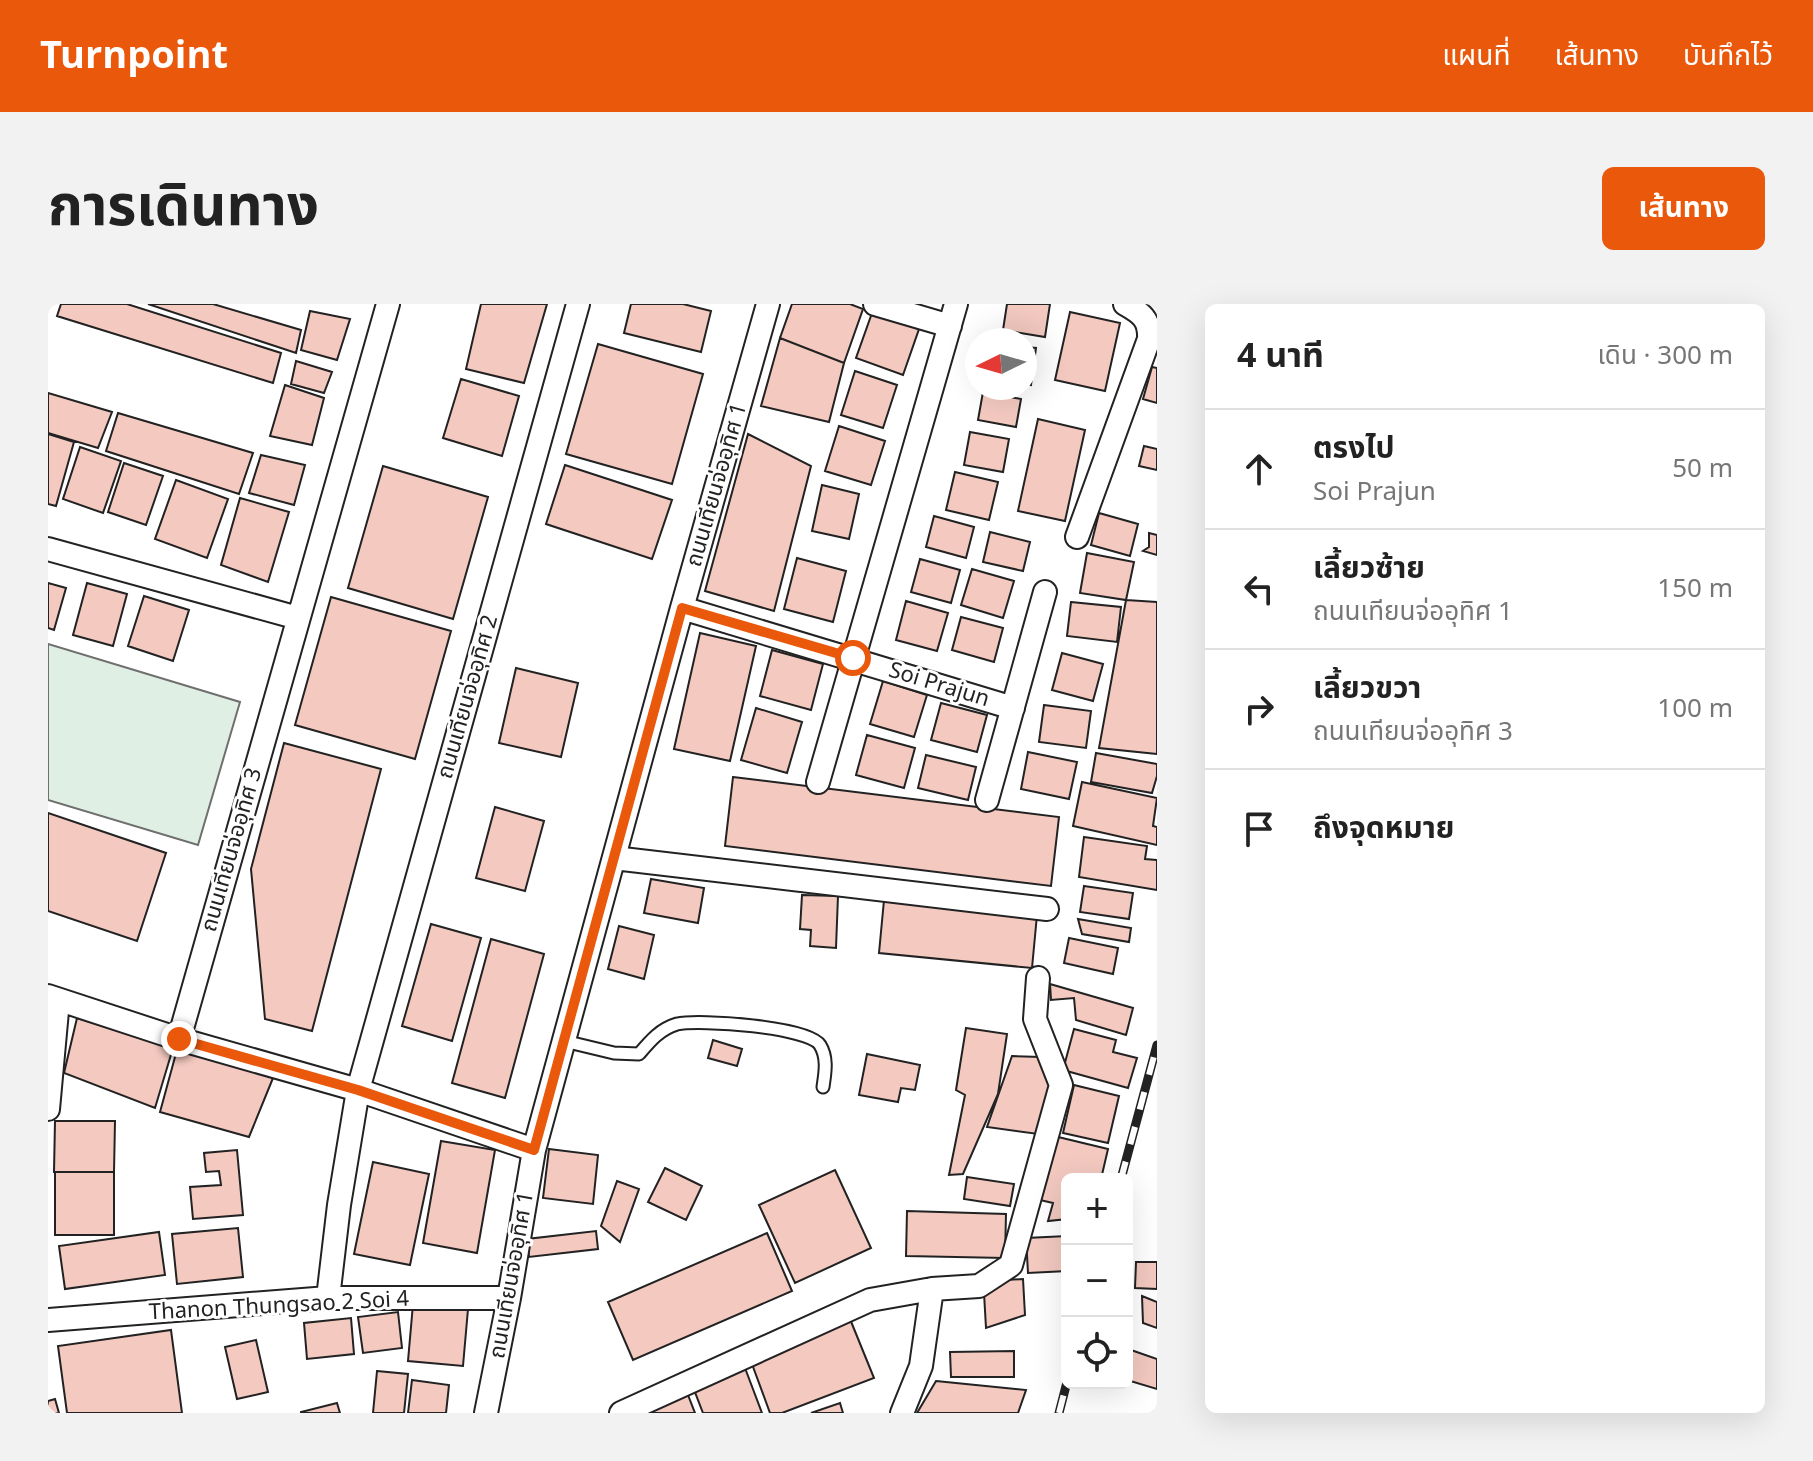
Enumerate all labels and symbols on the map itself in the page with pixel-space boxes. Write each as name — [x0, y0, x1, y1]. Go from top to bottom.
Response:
north arrow — [965, 328, 1037, 400]
street label: ถนนเทียนจ่ออุทิศ 1 — [678, 399, 756, 571]
street label: ถนนเทียนจ่ออุทิศ 2 — [429, 611, 507, 783]
route start — [835, 640, 871, 676]
street label: Soi Prajun — [884, 654, 994, 716]
street label: ถนนเทียนจ่ออุทิศ 3 — [193, 764, 271, 936]
route end — [161, 1021, 197, 1057]
street label: ถนนเทียนจ่ออุทิศ 1 — [481, 1189, 543, 1361]
street label: Thanon Thungsao 2 Soi 4 — [148, 1283, 410, 1329]

